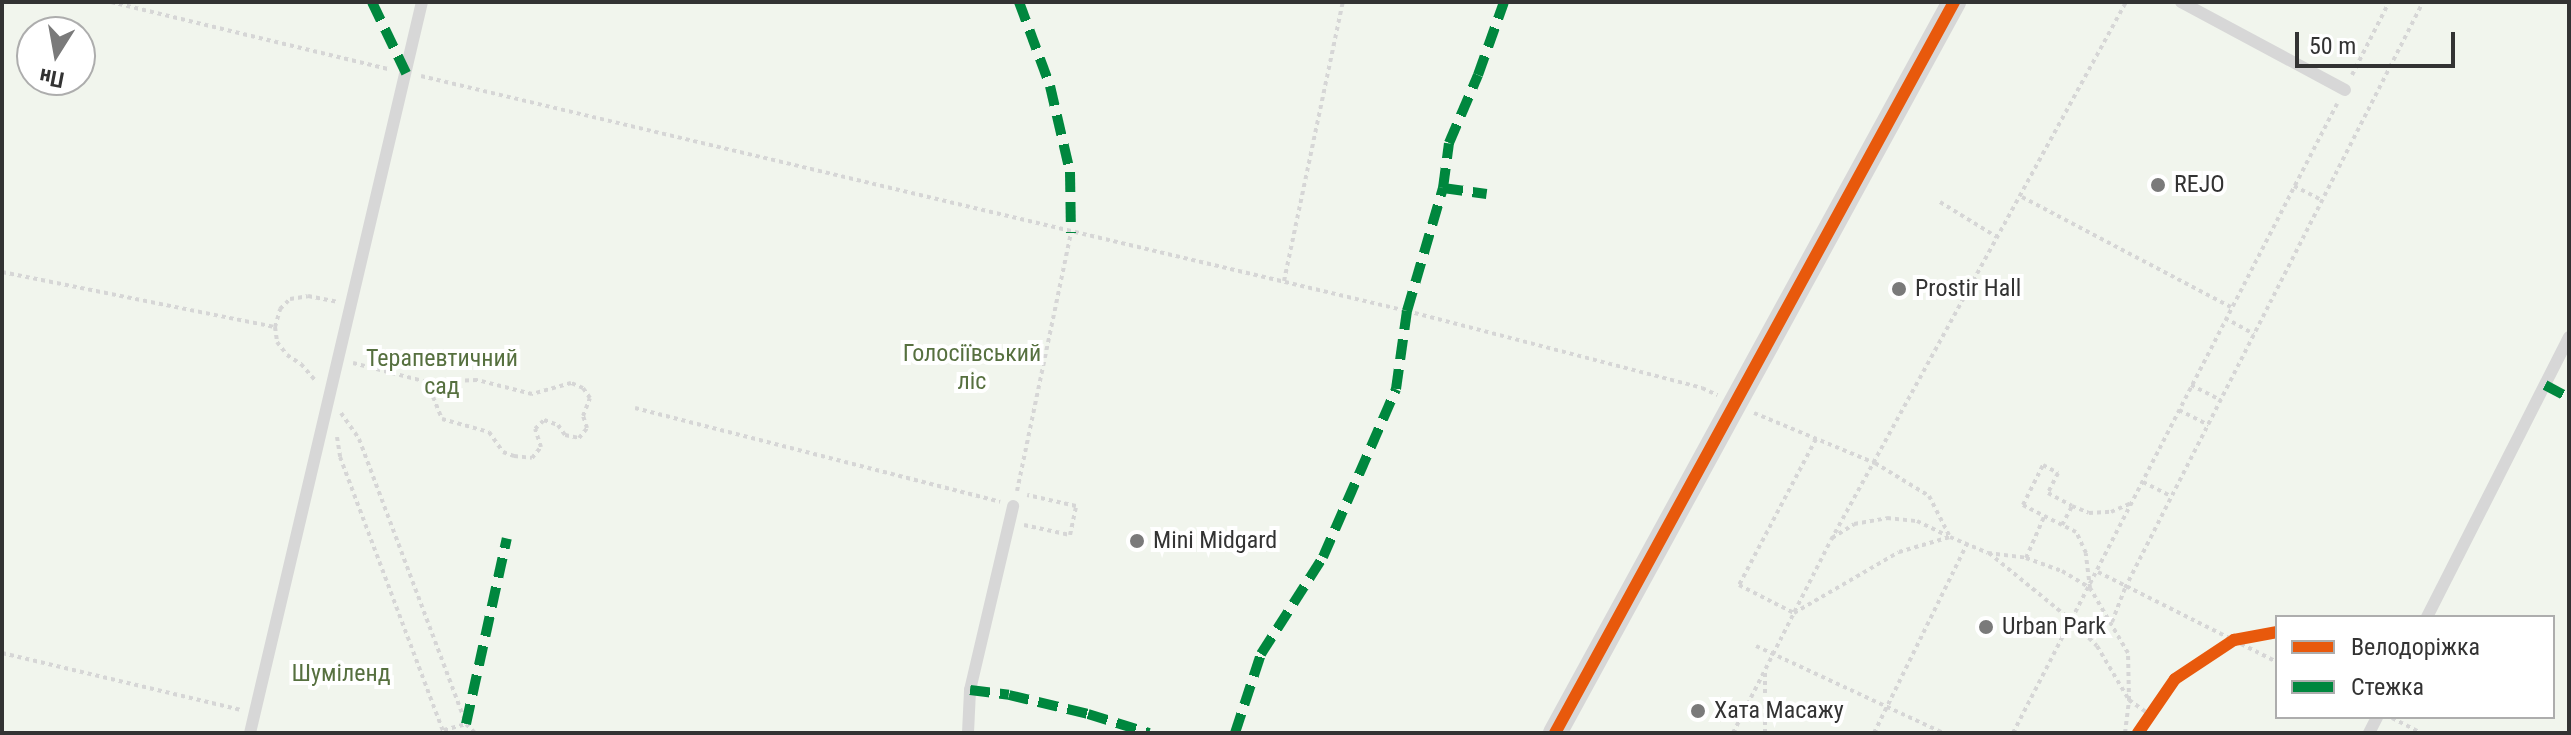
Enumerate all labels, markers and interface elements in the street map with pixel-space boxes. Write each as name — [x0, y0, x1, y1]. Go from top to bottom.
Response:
north arrow — [16, 16, 96, 96]
scale bar — [2299, 16, 2459, 66]
text: 50 m — [2309, 32, 2356, 60]
text: Пн — [37, 63, 66, 93]
place label: REJO — [2174, 171, 2225, 199]
marker: REJO — [2149, 176, 2167, 194]
place label: Prostir Hall — [1915, 275, 2021, 303]
marker: Prostir Hall — [1890, 280, 1908, 298]
park label: Голосіївський ліс — [903, 340, 1041, 396]
park label: Терапевтичний сад — [366, 345, 518, 401]
place label: Mini Midgard — [1153, 527, 1277, 555]
marker: Mini Midgard — [1128, 532, 1146, 550]
place label: Urban Park — [2002, 613, 2106, 641]
legend — [2275, 615, 2555, 719]
marker: Urban Park — [1977, 618, 1995, 636]
text: Велодоріжка — [2351, 633, 2480, 661]
park label: Шуміленд — [291, 660, 391, 688]
text: Стежка — [2351, 673, 2424, 701]
place label: Хата Масажу — [1714, 697, 1844, 725]
marker: Хата Масажу — [1689, 702, 1707, 720]

